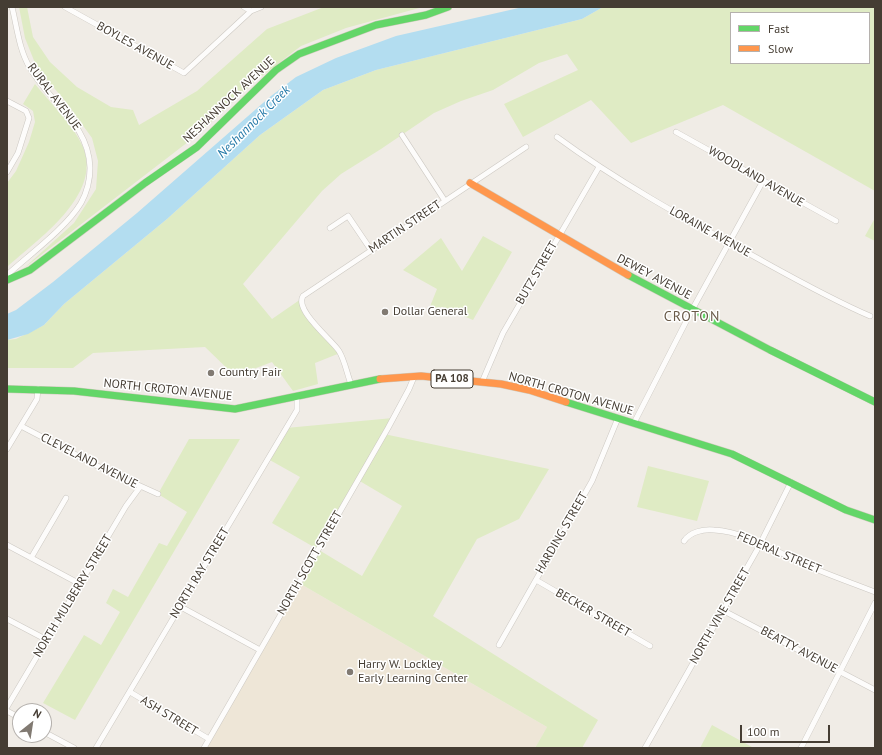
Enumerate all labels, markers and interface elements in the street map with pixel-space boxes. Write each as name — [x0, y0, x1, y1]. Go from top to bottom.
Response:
legend — [730, 12, 870, 64]
street label: BOYLES AVENUE — [94, 19, 176, 73]
text: Fast — [768, 21, 789, 36]
text: Slow — [768, 41, 793, 56]
street label: NESHANNOCK AVENUE — [180, 54, 278, 146]
street label: RURAL AVENUE — [24, 61, 84, 133]
water label: Neshannock Creek — [214, 82, 294, 162]
street label: WOODLAND AVENUE — [705, 144, 807, 210]
street label: MARTIN STREET — [366, 198, 444, 256]
street label: LORAINE AVENUE — [667, 204, 753, 260]
street label: BUTZ STREET — [513, 239, 561, 307]
street label: DEWEY AVENUE — [614, 251, 694, 303]
place label: Dollar General — [393, 305, 467, 319]
marker: Dollar General — [380, 307, 390, 317]
district label: CROTON — [664, 309, 720, 325]
place label: Country Fair — [219, 366, 281, 380]
marker: Country Fair — [206, 368, 216, 378]
street label: NORTH CROTON AVENUE — [507, 369, 635, 419]
road number: PA 108 — [431, 370, 473, 388]
street label: NORTH CROTON AVENUE — [103, 376, 233, 404]
street label: CLEVELAND AVENUE — [38, 430, 140, 492]
street label: HARDING STREET — [533, 490, 591, 576]
street label: NORTH SCOTT STREET — [274, 508, 346, 618]
street label: NORTH RAY STREET — [167, 525, 233, 621]
street label: FEDERAL STREET — [735, 529, 823, 577]
street label: NORTH MULBERRY STREET — [31, 532, 115, 660]
street label: NORTH VINE STREET — [687, 565, 753, 667]
street label: BECKER STREET — [553, 586, 633, 640]
street label: BEATTY AVENUE — [758, 624, 840, 676]
place label: Harry W. Lockley Early Learning Center — [358, 658, 468, 686]
marker: Harry W. Lockley Early Learning Center — [345, 667, 355, 677]
street label: ASH STREET — [138, 693, 200, 739]
north arrow — [12, 703, 52, 743]
text: N — [31, 706, 44, 721]
scale bar — [742, 717, 832, 743]
text: 100 m — [747, 724, 780, 739]

